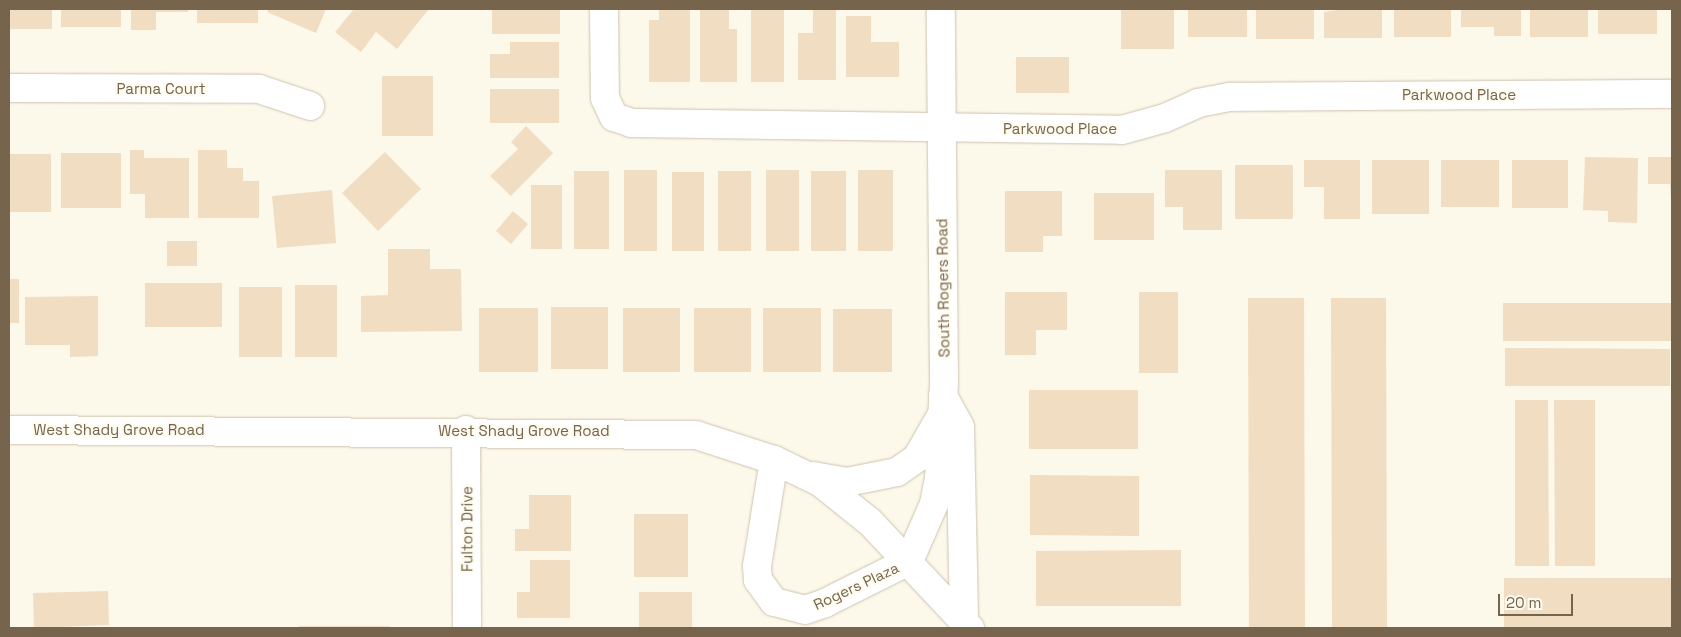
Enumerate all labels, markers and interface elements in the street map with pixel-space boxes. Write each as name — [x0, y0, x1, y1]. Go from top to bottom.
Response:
street label: Parma Court — [116, 80, 206, 98]
street label: Parkwood Place — [1402, 86, 1516, 104]
street label: Parkwood Place — [1003, 120, 1117, 138]
street label: South Rogers Road — [933, 218, 953, 358]
street label: West Shady Grove Road — [33, 421, 205, 439]
street label: West Shady Grove Road — [438, 422, 610, 440]
street label: Fulton Drive — [458, 486, 476, 572]
street label: Rogers Plaza — [810, 558, 902, 614]
scale bar — [1501, 584, 1576, 616]
text: 20 m — [1506, 593, 1541, 612]

